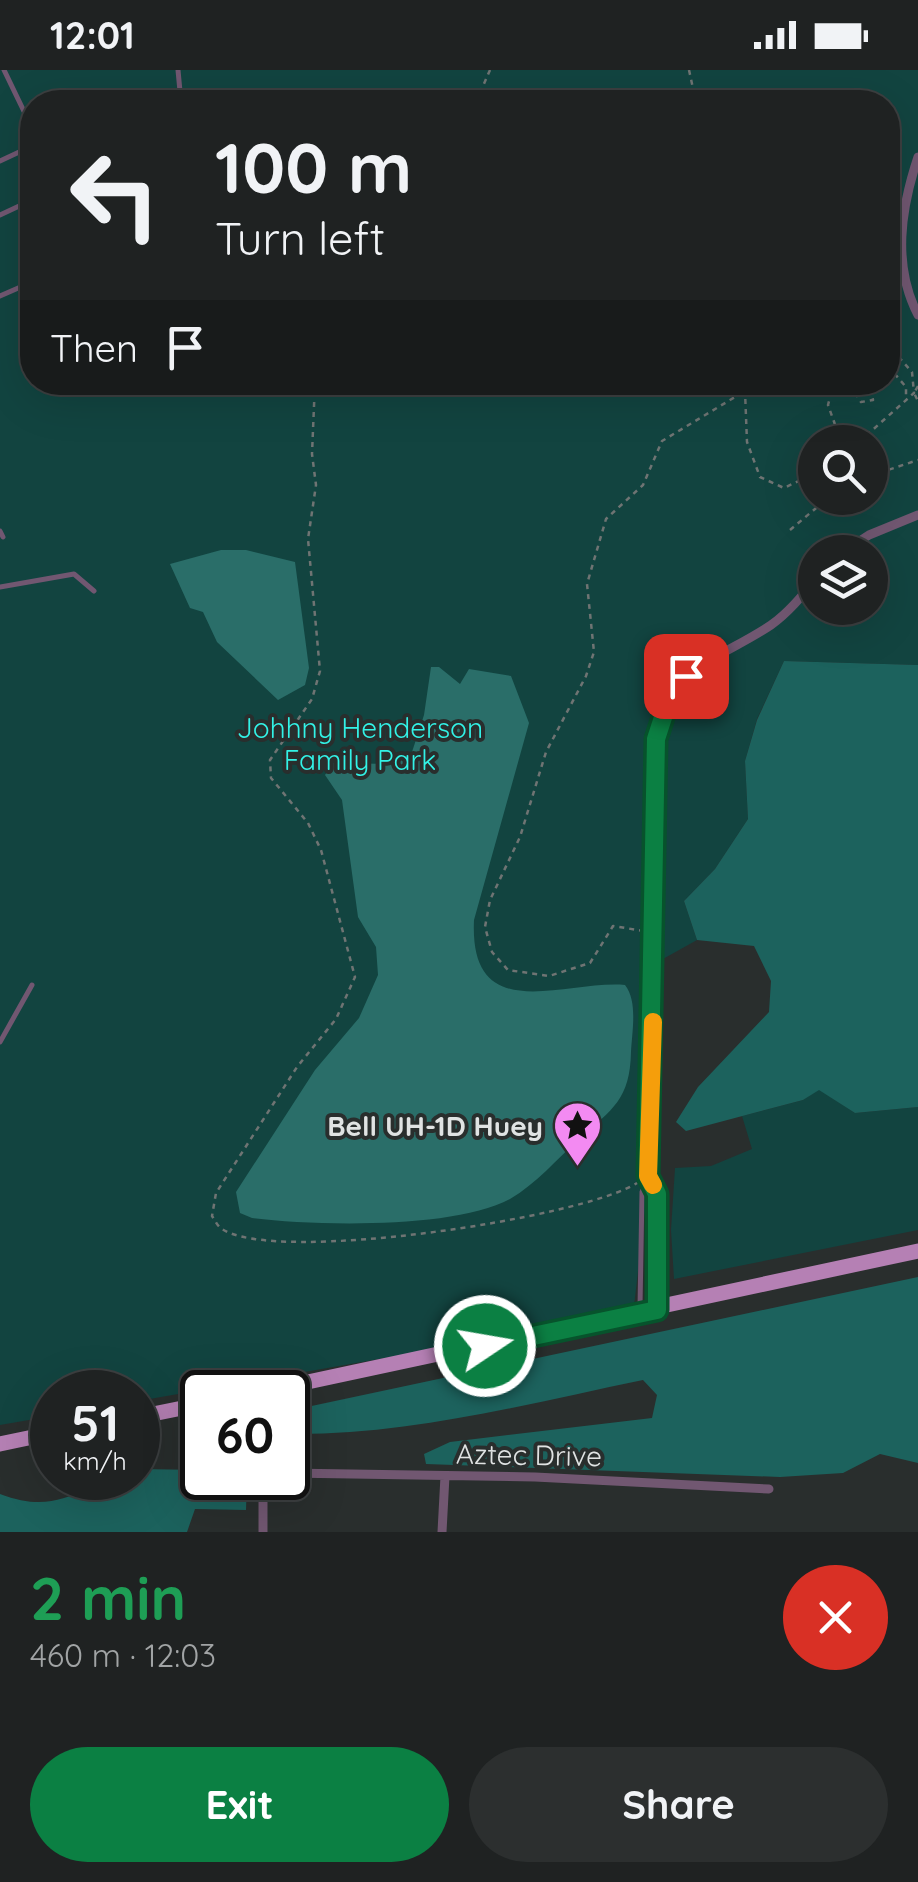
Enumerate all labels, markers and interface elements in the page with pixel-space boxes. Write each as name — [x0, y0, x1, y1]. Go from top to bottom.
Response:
text: 12:01 — [50, 11, 135, 59]
text: 100 m — [215, 123, 412, 211]
icon: left — [50, 130, 180, 260]
text: Turn left — [215, 210, 385, 266]
icon: arrive — [158, 320, 213, 375]
text: Then — [50, 324, 138, 372]
map controls — [798, 425, 888, 625]
button: search — [798, 425, 888, 515]
button: layers — [798, 535, 888, 625]
pin — [644, 634, 729, 719]
icon: arrive — [659, 649, 714, 704]
park label: Johhny Henderson Family Park — [237, 710, 483, 777]
place icon: Bell UH-1D Huey — [552, 1100, 604, 1168]
place label: Bell UH-1D Huey — [327, 1108, 543, 1143]
position arrow — [433, 1294, 537, 1398]
speed limit sign: 60 — [180, 1370, 310, 1500]
text: 51 — [71, 1391, 119, 1454]
street label: Aztec Drive — [456, 1436, 602, 1473]
text: km/h — [63, 1445, 127, 1476]
text: 2 min — [30, 1560, 186, 1635]
button: close — [783, 1565, 888, 1670]
text: 460 m · 12:03 — [30, 1635, 216, 1675]
button: Exit — [30, 1747, 449, 1862]
button: Share — [469, 1747, 888, 1862]

